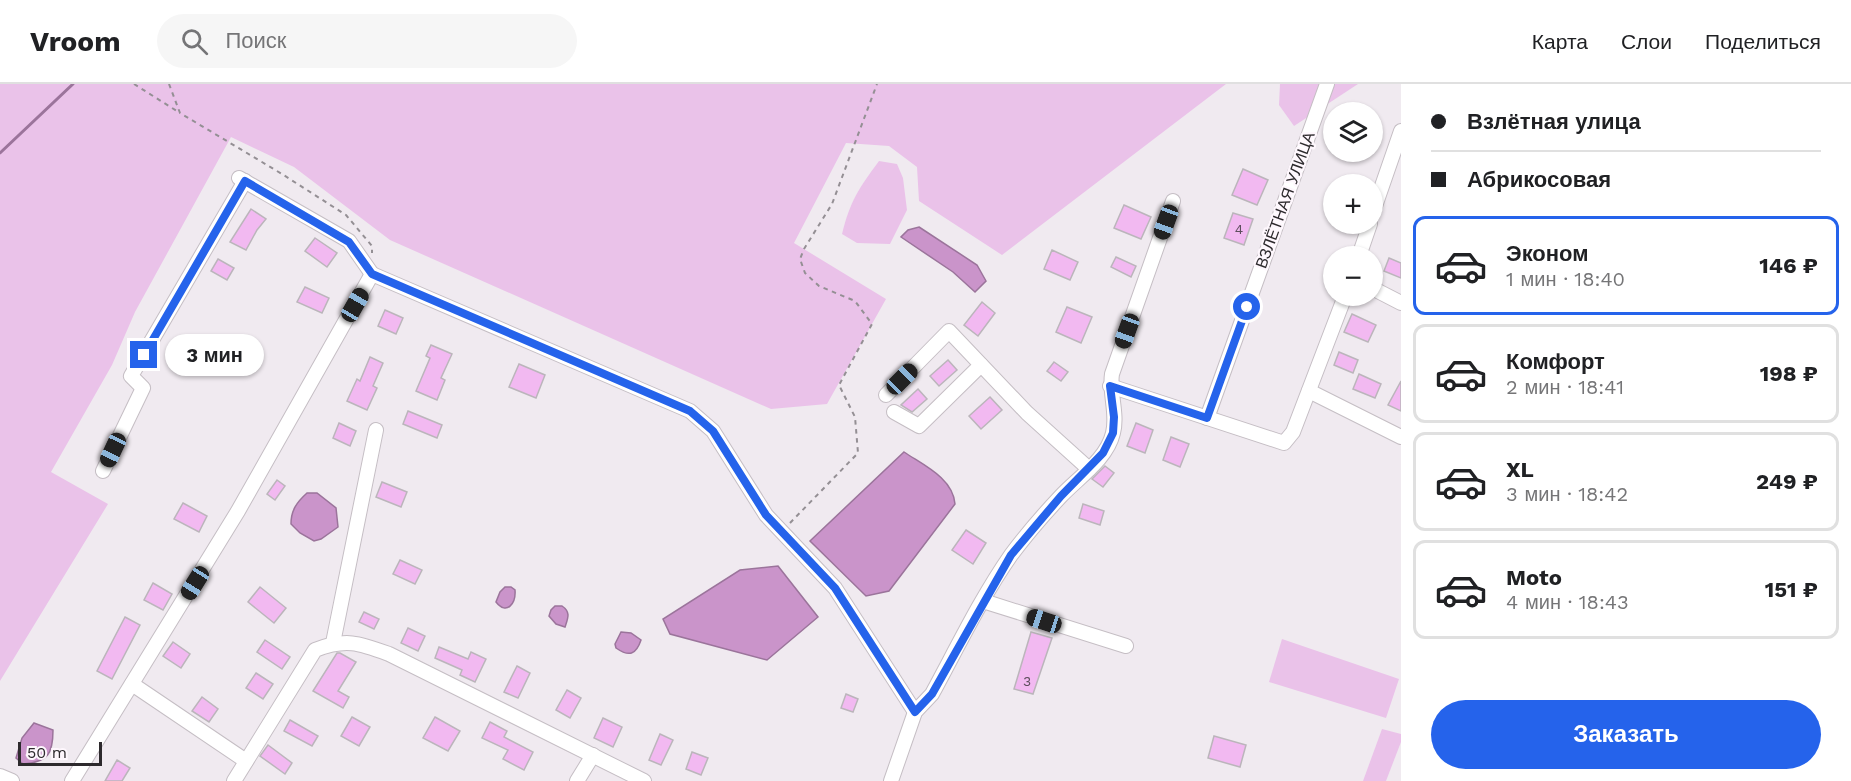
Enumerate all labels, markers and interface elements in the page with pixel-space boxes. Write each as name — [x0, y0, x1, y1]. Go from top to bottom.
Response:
search box — [157, 14, 577, 68]
text: Vroom — [30, 25, 121, 58]
icon: search — [178, 25, 211, 58]
text: Поиск — [226, 28, 286, 53]
text: Карта — [1532, 29, 1588, 54]
text: Слои — [1621, 29, 1672, 54]
text: Поделиться — [1705, 29, 1821, 54]
map controls — [1323, 102, 1383, 306]
button: layers — [1323, 102, 1383, 162]
text: Взлётная улица — [1467, 109, 1641, 134]
street label: ВЗЛЁТНАЯ УЛИЦА — [1251, 129, 1319, 271]
text: Абрикосовая — [1467, 167, 1611, 192]
button: + — [1323, 174, 1383, 234]
car — [1151, 202, 1181, 242]
house number: 4 — [1235, 221, 1243, 237]
icon: car — [1434, 239, 1488, 293]
text: Эконом — [1506, 241, 1589, 266]
button: − — [1323, 246, 1383, 306]
text: 146 ₽ — [1759, 253, 1818, 278]
text: 1 мин · 18:40 — [1506, 267, 1625, 291]
car — [338, 285, 372, 325]
route start — [1233, 293, 1260, 320]
car — [1112, 311, 1142, 351]
callout: 3 мин — [165, 334, 264, 376]
route end — [130, 341, 157, 368]
text: 3 мин — [186, 343, 243, 367]
icon: car — [1434, 347, 1488, 401]
text: Комфорт — [1506, 349, 1605, 374]
car — [883, 360, 921, 398]
text: 198 ₽ — [1760, 361, 1818, 386]
text: 2 мин · 18:41 — [1506, 375, 1624, 399]
car — [97, 430, 129, 470]
icon: car — [1434, 455, 1488, 509]
text: XL — [1506, 457, 1534, 482]
text: 249 ₽ — [1756, 469, 1818, 494]
text: 3 мин · 18:42 — [1506, 482, 1628, 506]
car — [178, 563, 212, 603]
icon: car — [1434, 563, 1488, 617]
text: Moto — [1506, 565, 1562, 590]
text: 151 ₽ — [1765, 577, 1818, 602]
text: 4 мин · 18:43 — [1506, 590, 1629, 614]
car — [1024, 607, 1064, 635]
house number: 3 — [1023, 673, 1031, 689]
button: Заказать — [1431, 700, 1821, 769]
scale bar — [18, 739, 102, 766]
text: 50 m — [27, 743, 67, 762]

